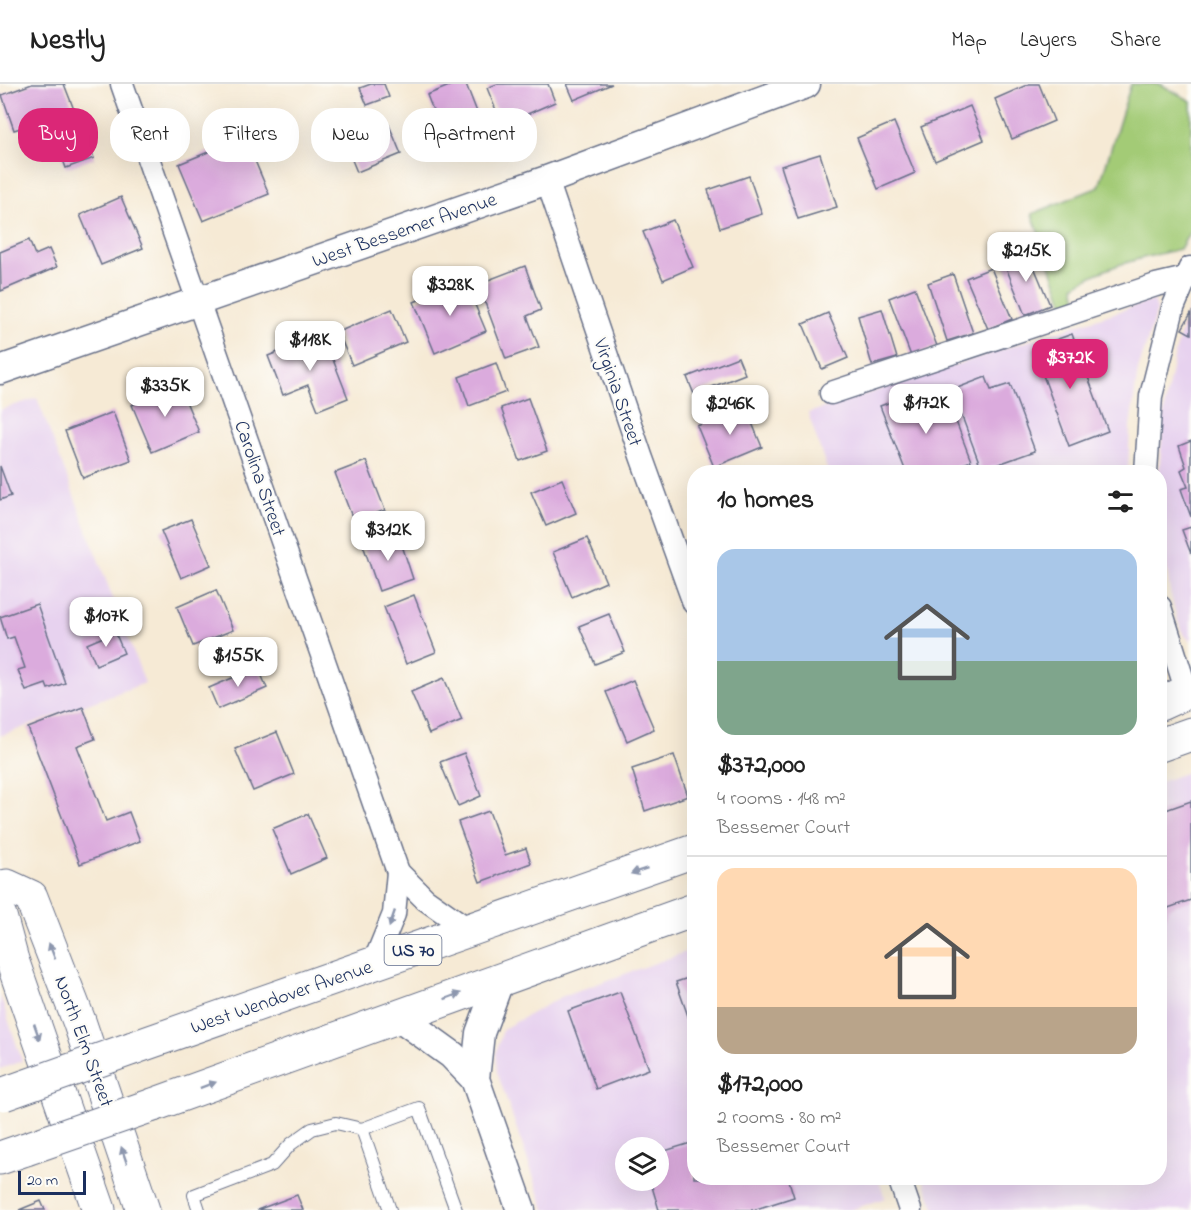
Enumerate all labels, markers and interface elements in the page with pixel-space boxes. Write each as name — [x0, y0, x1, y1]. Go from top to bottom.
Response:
text: Nestly — [30, 21, 105, 62]
text: Map — [951, 26, 987, 56]
text: Layers — [1020, 26, 1077, 56]
text: Share — [1110, 26, 1161, 56]
chip: Buy — [18, 108, 98, 162]
chip: Rent — [110, 108, 190, 162]
chip: Filters — [202, 108, 299, 162]
chip: New — [311, 108, 390, 162]
chip: Apartment — [402, 108, 537, 162]
street label: West Bessemer Avenue — [309, 186, 501, 277]
pin: $215K — [984, 232, 1068, 283]
text: $215K — [1001, 237, 1051, 266]
pin: $328K — [408, 266, 492, 317]
text: $328K — [426, 271, 474, 300]
pin: $118K — [268, 321, 352, 372]
text: $118K — [289, 326, 331, 355]
street label: Virginia Street — [583, 334, 649, 451]
pin: $372K — [1028, 339, 1112, 390]
text: $372K — [1046, 344, 1094, 373]
pin: $335K — [123, 367, 207, 418]
text: $335K — [140, 372, 190, 401]
pin: $172K — [884, 384, 968, 435]
pin: $246K — [688, 385, 772, 436]
text: $172K — [903, 389, 949, 418]
text: $246K — [706, 390, 754, 419]
street label: Carolina Street — [225, 417, 292, 541]
text: 10 homes — [717, 482, 814, 520]
icon: filters — [1104, 485, 1137, 518]
pin: $312K — [346, 511, 430, 562]
text: $312K — [365, 516, 411, 545]
icon: home — [873, 588, 981, 696]
pin: $107K — [64, 597, 148, 648]
text: $107K — [83, 602, 129, 631]
pin: $155K — [196, 637, 280, 688]
text: $155K — [212, 642, 264, 671]
text: $372,000 — [717, 747, 805, 785]
text: 4 rooms · 148 m² — [717, 785, 846, 814]
text: Bessemer Court — [717, 814, 850, 843]
one-way arrow — [630, 866, 648, 876]
icon: home — [873, 907, 981, 1015]
one-way arrow — [386, 910, 396, 928]
road number: US 70 — [384, 935, 442, 965]
one-way arrow — [47, 942, 57, 960]
street label: West Wendover Avenue — [187, 954, 377, 1043]
street label: North Elm Street — [45, 972, 120, 1112]
one-way arrow — [444, 991, 462, 1001]
one-way arrow — [33, 1023, 43, 1041]
text: $172,000 — [717, 1066, 803, 1104]
one-way arrow — [199, 1079, 217, 1089]
text: 2 rooms · 80 m² — [717, 1104, 842, 1133]
text: Bessemer Court — [717, 1133, 850, 1162]
map controls — [615, 1137, 669, 1191]
button: layers — [615, 1137, 669, 1191]
one-way arrow — [119, 1146, 129, 1164]
scale bar — [18, 1168, 86, 1196]
text: 20 m — [27, 1169, 58, 1193]

